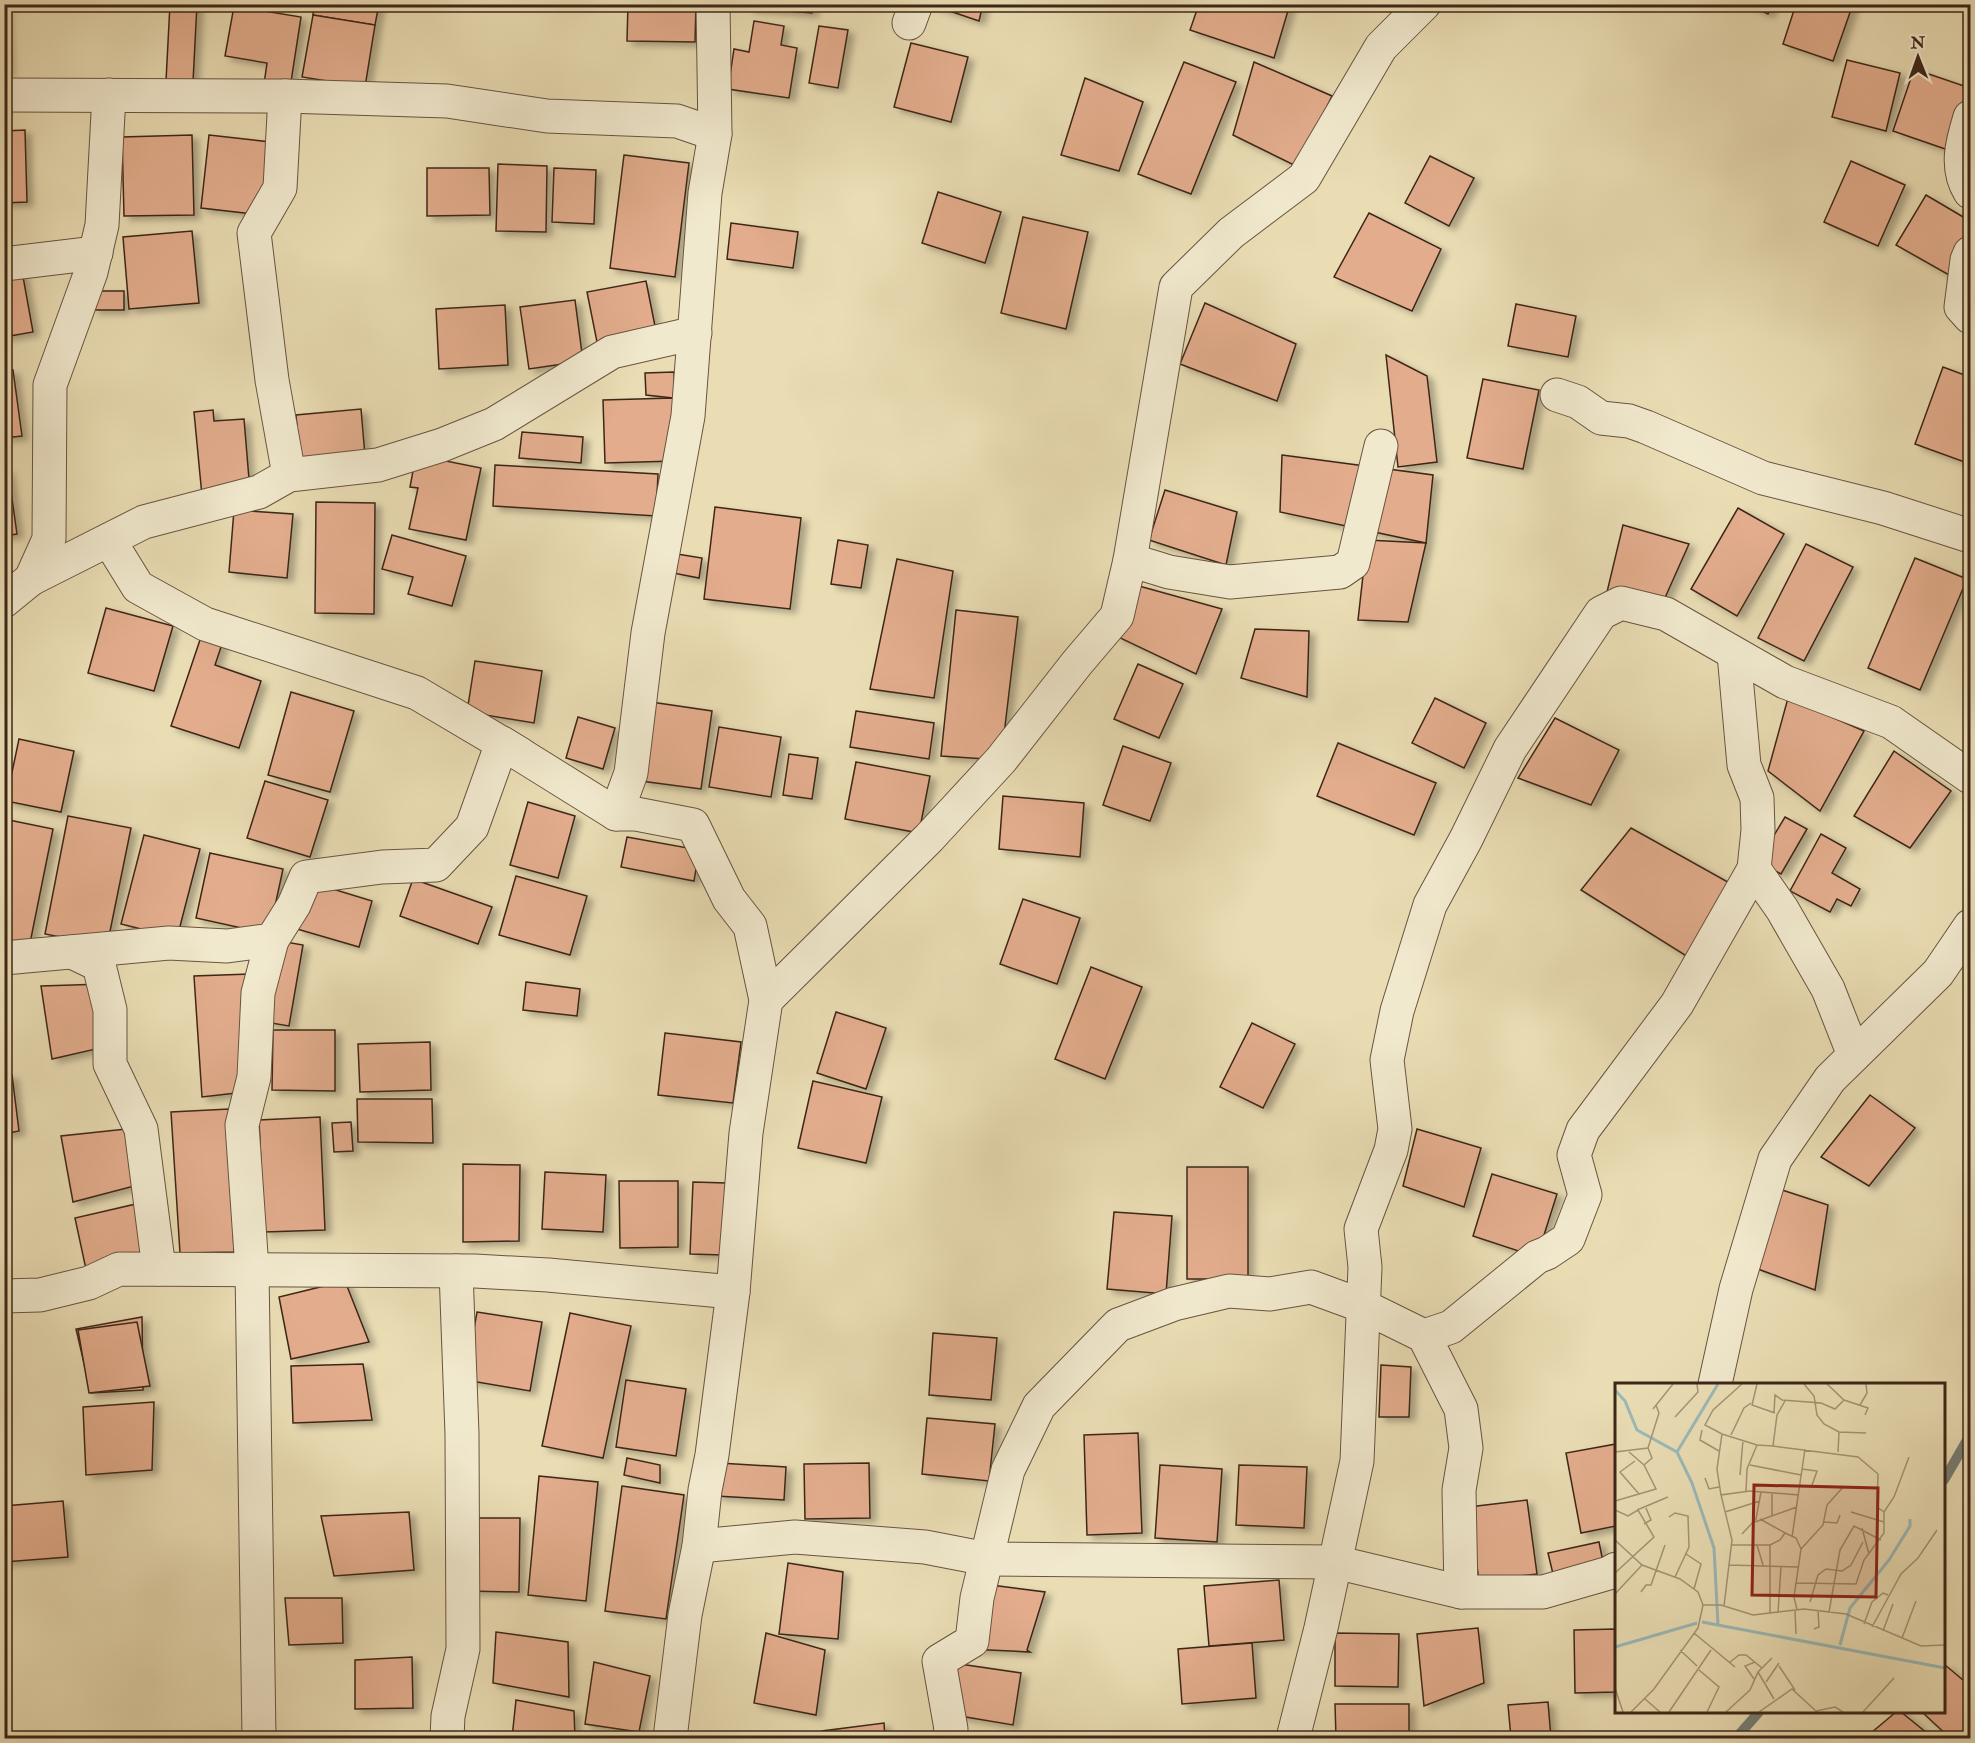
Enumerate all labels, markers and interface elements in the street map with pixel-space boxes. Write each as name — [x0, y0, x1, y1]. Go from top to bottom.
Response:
north arrow — [1888, 27, 1948, 87]
text: N — [1909, 33, 1926, 53]
inset map — [1615, 1383, 1945, 1713]

